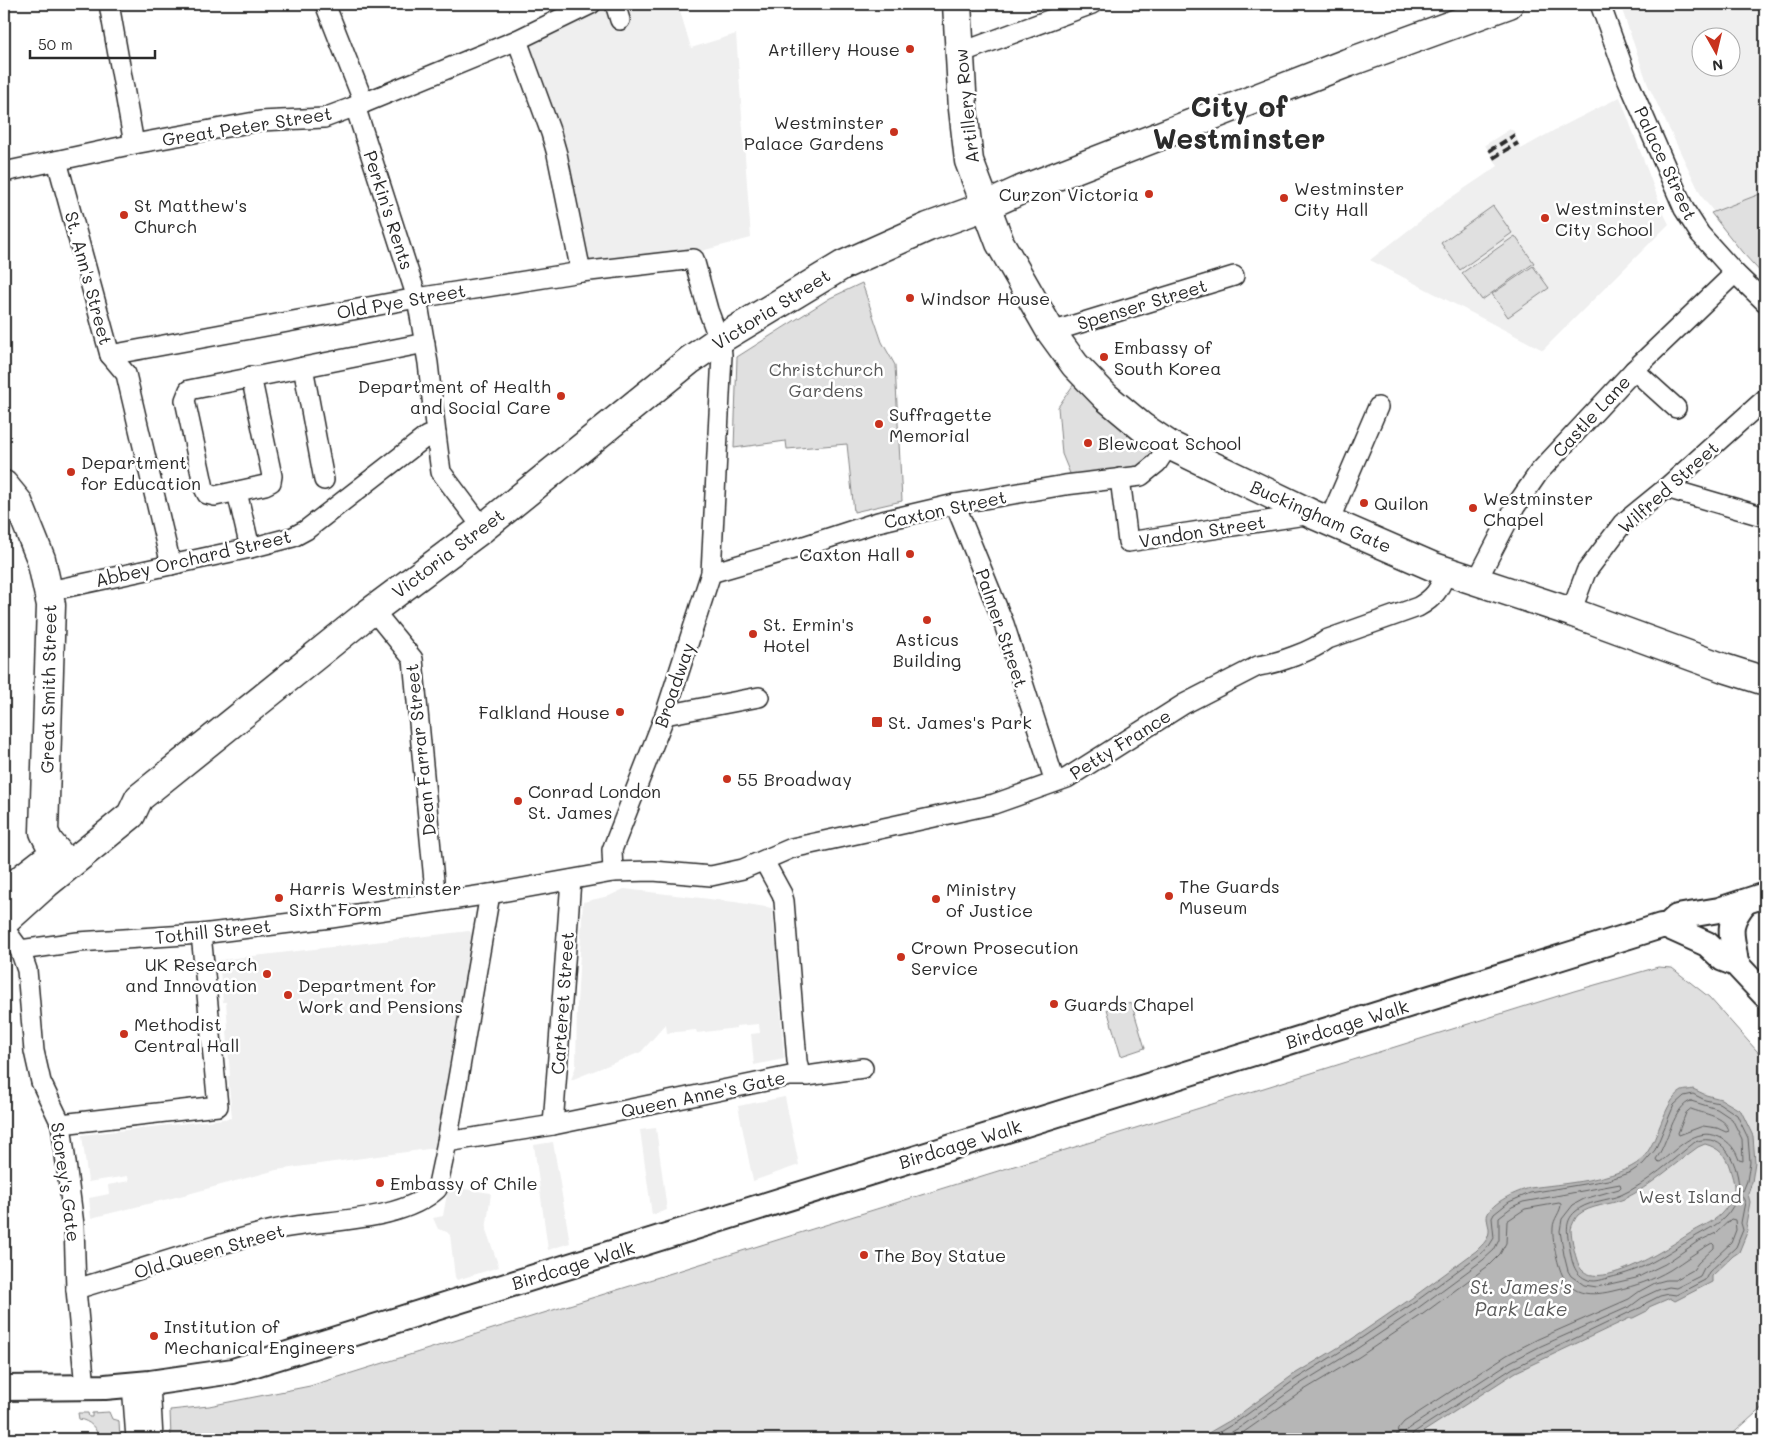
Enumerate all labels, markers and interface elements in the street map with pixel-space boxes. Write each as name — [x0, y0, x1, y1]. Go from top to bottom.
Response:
scale bar — [30, 28, 155, 60]
north arrow — [1692, 28, 1742, 78]
text: 50 m — [38, 34, 73, 54]
place label: Artillery House — [767, 37, 900, 61]
marker: Artillery House — [904, 43, 916, 55]
street label: Artillery Row — [948, 47, 984, 165]
text: N — [1711, 55, 1724, 76]
district label: City of Westminster — [1153, 88, 1325, 156]
street label: Great Peter Street — [160, 101, 334, 151]
street label: Palace Street — [1629, 102, 1703, 224]
place label: Westminster Palace Gardens — [744, 110, 884, 155]
marker: Westminster Palace Gardens — [888, 126, 900, 138]
street label: Perkin's Rents — [358, 147, 420, 273]
place label: Westminster City Hall — [1294, 176, 1404, 221]
place label: Curzon Victoria — [999, 182, 1139, 206]
marker: Curzon Victoria — [1143, 188, 1155, 200]
marker: Westminster City Hall — [1278, 192, 1290, 204]
place label: St Matthew's Church — [134, 193, 247, 238]
place label: Westminster City School — [1555, 196, 1665, 241]
street label: St. Ann's Street — [60, 209, 118, 347]
marker: St Matthew's Church — [118, 209, 130, 221]
marker: Westminster City School — [1539, 212, 1551, 224]
street label: Victoria Street — [707, 263, 835, 355]
street label: Spenser Street — [1074, 273, 1210, 335]
street label: Old Pye Street — [335, 278, 467, 324]
place label: Windsor House — [920, 286, 1050, 310]
marker: Windsor House — [904, 292, 916, 304]
place label: Embassy of South Korea — [1114, 335, 1221, 380]
marker: Embassy of South Korea — [1098, 351, 1110, 363]
park label: Christchurch Gardens — [769, 357, 883, 402]
street label: Castle Lane — [1547, 370, 1635, 462]
place label: Department of Health and Social Care — [358, 374, 551, 419]
marker: Department of Health and Social Care — [555, 390, 567, 402]
place label: Suffragette Memorial — [889, 402, 992, 447]
marker: Suffragette Memorial — [873, 418, 885, 430]
place label: Blewcoat School — [1098, 431, 1242, 455]
street label: Wilfred Street — [1613, 435, 1723, 539]
marker: Blewcoat School — [1082, 437, 1094, 449]
place label: Department for Education — [81, 450, 201, 495]
marker: Department for Education — [65, 466, 77, 478]
street label: Buckingham Gate — [1247, 474, 1395, 558]
street label: Caxton Street — [881, 484, 1009, 534]
place label: Westminster Chapel — [1483, 486, 1593, 531]
place label: Quilon — [1374, 491, 1429, 515]
marker: Quilon — [1358, 497, 1370, 509]
marker: Westminster Chapel — [1467, 502, 1479, 514]
street label: Victoria Street — [387, 503, 509, 603]
street label: Vandon Street — [1137, 509, 1267, 553]
street label: Abbey Orchard Street — [93, 524, 293, 592]
place label: Caxton Hall — [799, 542, 900, 566]
marker: Caxton Hall — [904, 548, 916, 560]
street label: Palmer Street — [970, 565, 1034, 691]
street label: Great Smith Street — [35, 604, 61, 774]
place label: St. Ermin's Hotel — [763, 612, 854, 657]
marker: Asticus Building — [921, 614, 933, 626]
place label: Asticus Building — [893, 627, 961, 672]
marker: St. Ermin's Hotel — [747, 628, 759, 640]
street label: Broadway — [648, 639, 700, 731]
street label: Dean Farrar Street — [399, 663, 441, 837]
place label: Falkland House — [479, 700, 610, 724]
street label: Petty France — [1065, 703, 1175, 785]
marker: Falkland House — [614, 706, 626, 718]
place label: St. James's Park — [888, 710, 1032, 734]
marker: St. James's Park — [870, 715, 884, 729]
place label: 55 Broadway — [737, 767, 852, 791]
marker: 55 Broadway — [721, 773, 733, 785]
place label: Conrad London St. James — [528, 779, 661, 824]
marker: Conrad London St. James — [512, 795, 524, 807]
place label: The Guards Museum — [1179, 874, 1280, 919]
place label: Harris Westminster Sixth Form — [289, 876, 461, 921]
place label: Ministry of Justice — [946, 877, 1033, 922]
marker: The Guards Museum — [1163, 890, 1175, 902]
marker: Harris Westminster Sixth Form — [273, 892, 285, 904]
marker: Ministry of Justice — [930, 893, 942, 905]
street label: Tothill Street — [154, 913, 272, 949]
street label: Carteret Street — [545, 931, 579, 1075]
place label: Crown Prosecution Service — [911, 935, 1078, 980]
marker: Crown Prosecution Service — [895, 951, 907, 963]
place label: UK Research and Innovation — [125, 952, 257, 997]
marker: UK Research and Innovation — [261, 968, 273, 980]
place label: Department for Work and Pensions — [298, 973, 463, 1018]
marker: Department for Work and Pensions — [282, 989, 294, 1001]
place label: Guards Chapel — [1064, 992, 1194, 1016]
street label: Birdcage Walk — [1283, 994, 1411, 1054]
marker: Guards Chapel — [1048, 998, 1060, 1010]
place label: Methodist Central Hall — [134, 1012, 240, 1057]
marker: Methodist Central Hall — [118, 1028, 130, 1040]
street label: Queen Anne's Gate — [619, 1065, 787, 1123]
street label: Birdcage Walk — [896, 1114, 1024, 1174]
street label: Storey's Gate — [46, 1121, 86, 1243]
place label: Embassy of Chile — [390, 1171, 538, 1195]
marker: Embassy of Chile — [374, 1177, 386, 1189]
park label: West Island — [1638, 1184, 1742, 1208]
street label: Old Queen Street — [131, 1218, 287, 1284]
street label: Birdcage Walk — [509, 1235, 637, 1295]
place label: The Boy Statue — [874, 1243, 1006, 1267]
marker: The Boy Statue — [858, 1249, 870, 1261]
water label: St. James's Park Lake — [1470, 1274, 1572, 1321]
place label: Institution of Mechanical Engineers — [164, 1314, 355, 1359]
marker: Institution of Mechanical Engineers — [148, 1330, 160, 1342]

